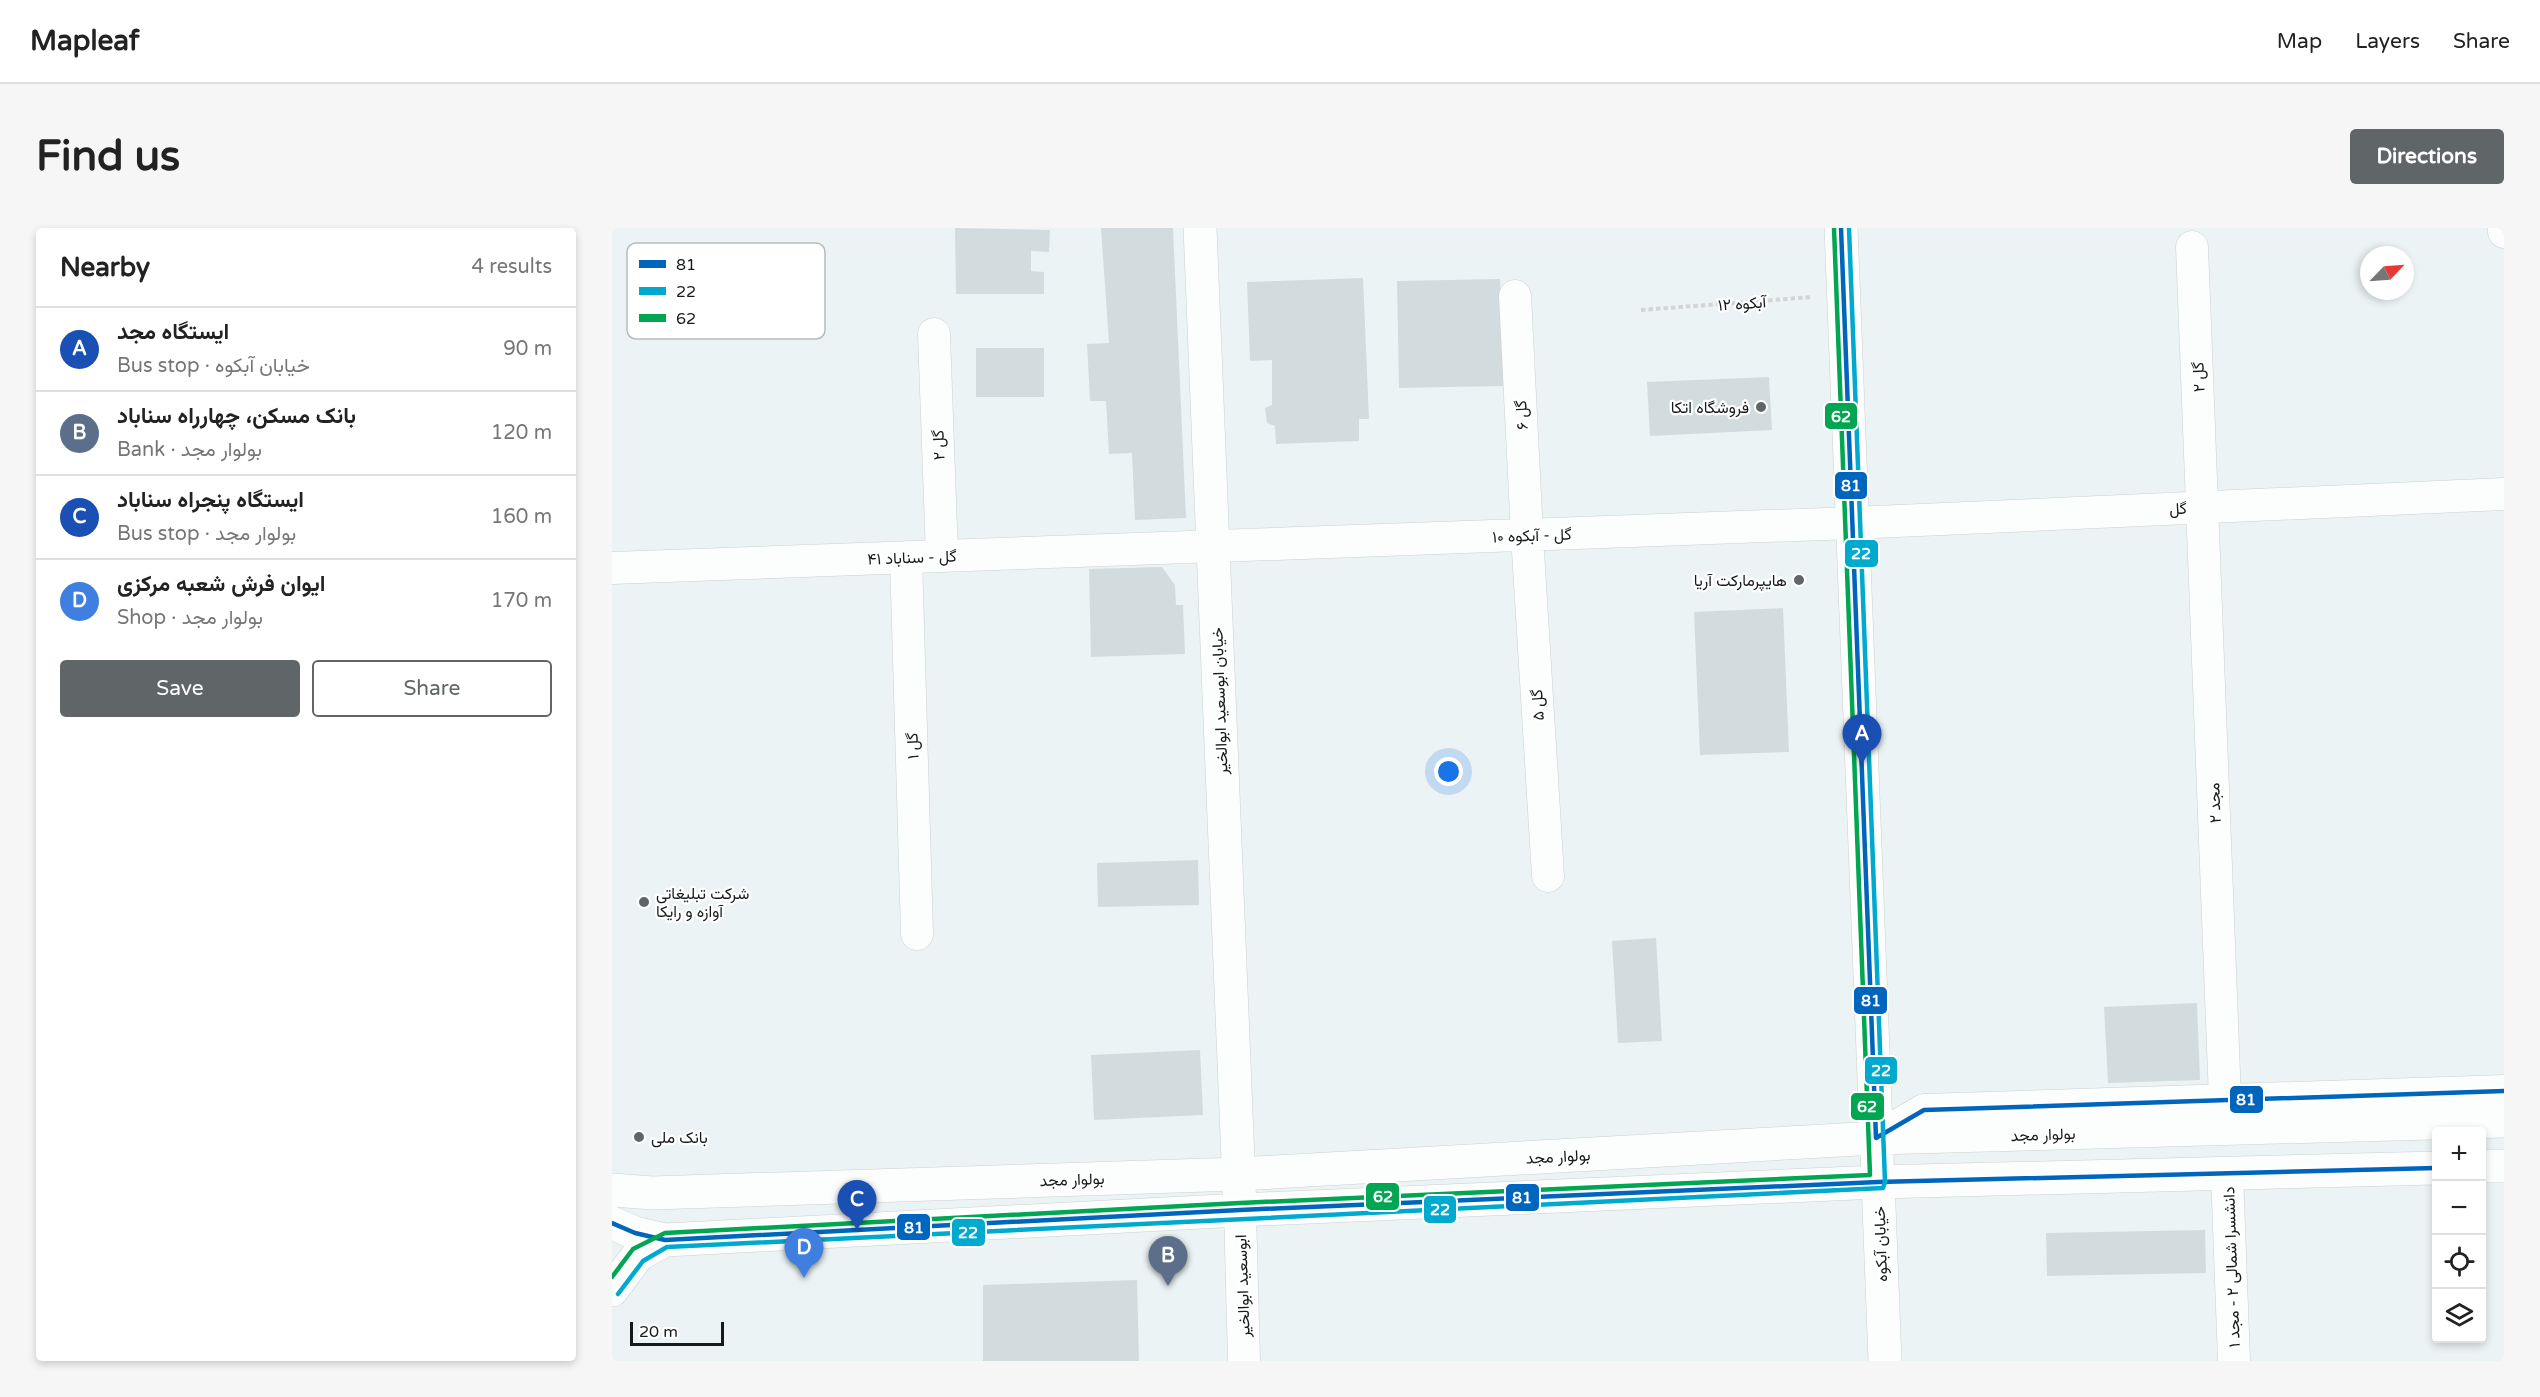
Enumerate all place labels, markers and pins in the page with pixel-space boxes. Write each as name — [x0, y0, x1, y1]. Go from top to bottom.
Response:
place label: فروشگاه اتکا — [1671, 398, 1749, 418]
marker: فروشگاه اتکا — [1754, 400, 1768, 414]
place label: هایپرمارکت آریا — [1694, 571, 1787, 592]
marker: هایپرمارکت آریا — [1792, 573, 1806, 587]
pin: A — [1842, 714, 1882, 764]
place label: شرکت تبلیغاتی آوازه و رایکا — [656, 884, 749, 922]
marker: شرکت تبلیغاتی آوازه و رایکا — [637, 895, 651, 909]
place label: بانک ملی — [651, 1128, 708, 1148]
marker: بانک ملی — [632, 1130, 646, 1144]
pin: C — [838, 1180, 876, 1230]
pin: D — [784, 1228, 824, 1278]
pin: B — [1148, 1236, 1188, 1286]

